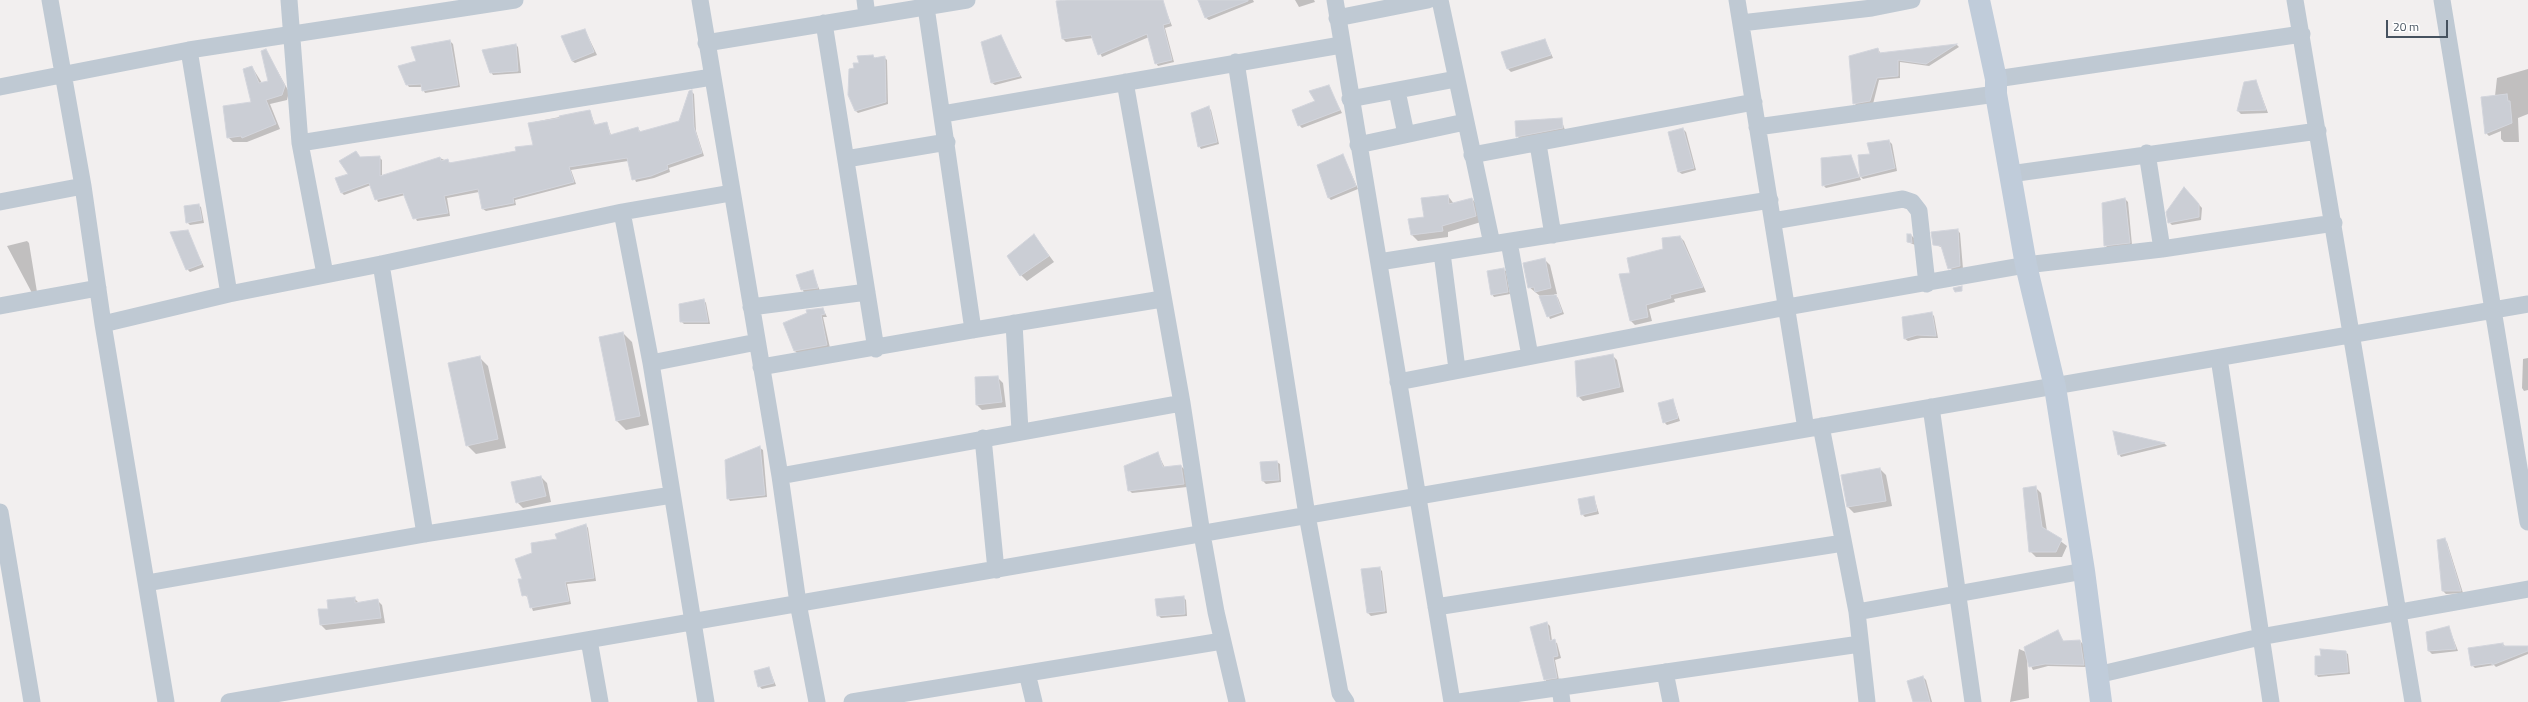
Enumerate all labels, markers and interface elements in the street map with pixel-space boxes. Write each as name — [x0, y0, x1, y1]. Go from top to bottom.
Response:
scale bar — [2388, 12, 2450, 38]
text: 20 m — [2393, 17, 2419, 36]

